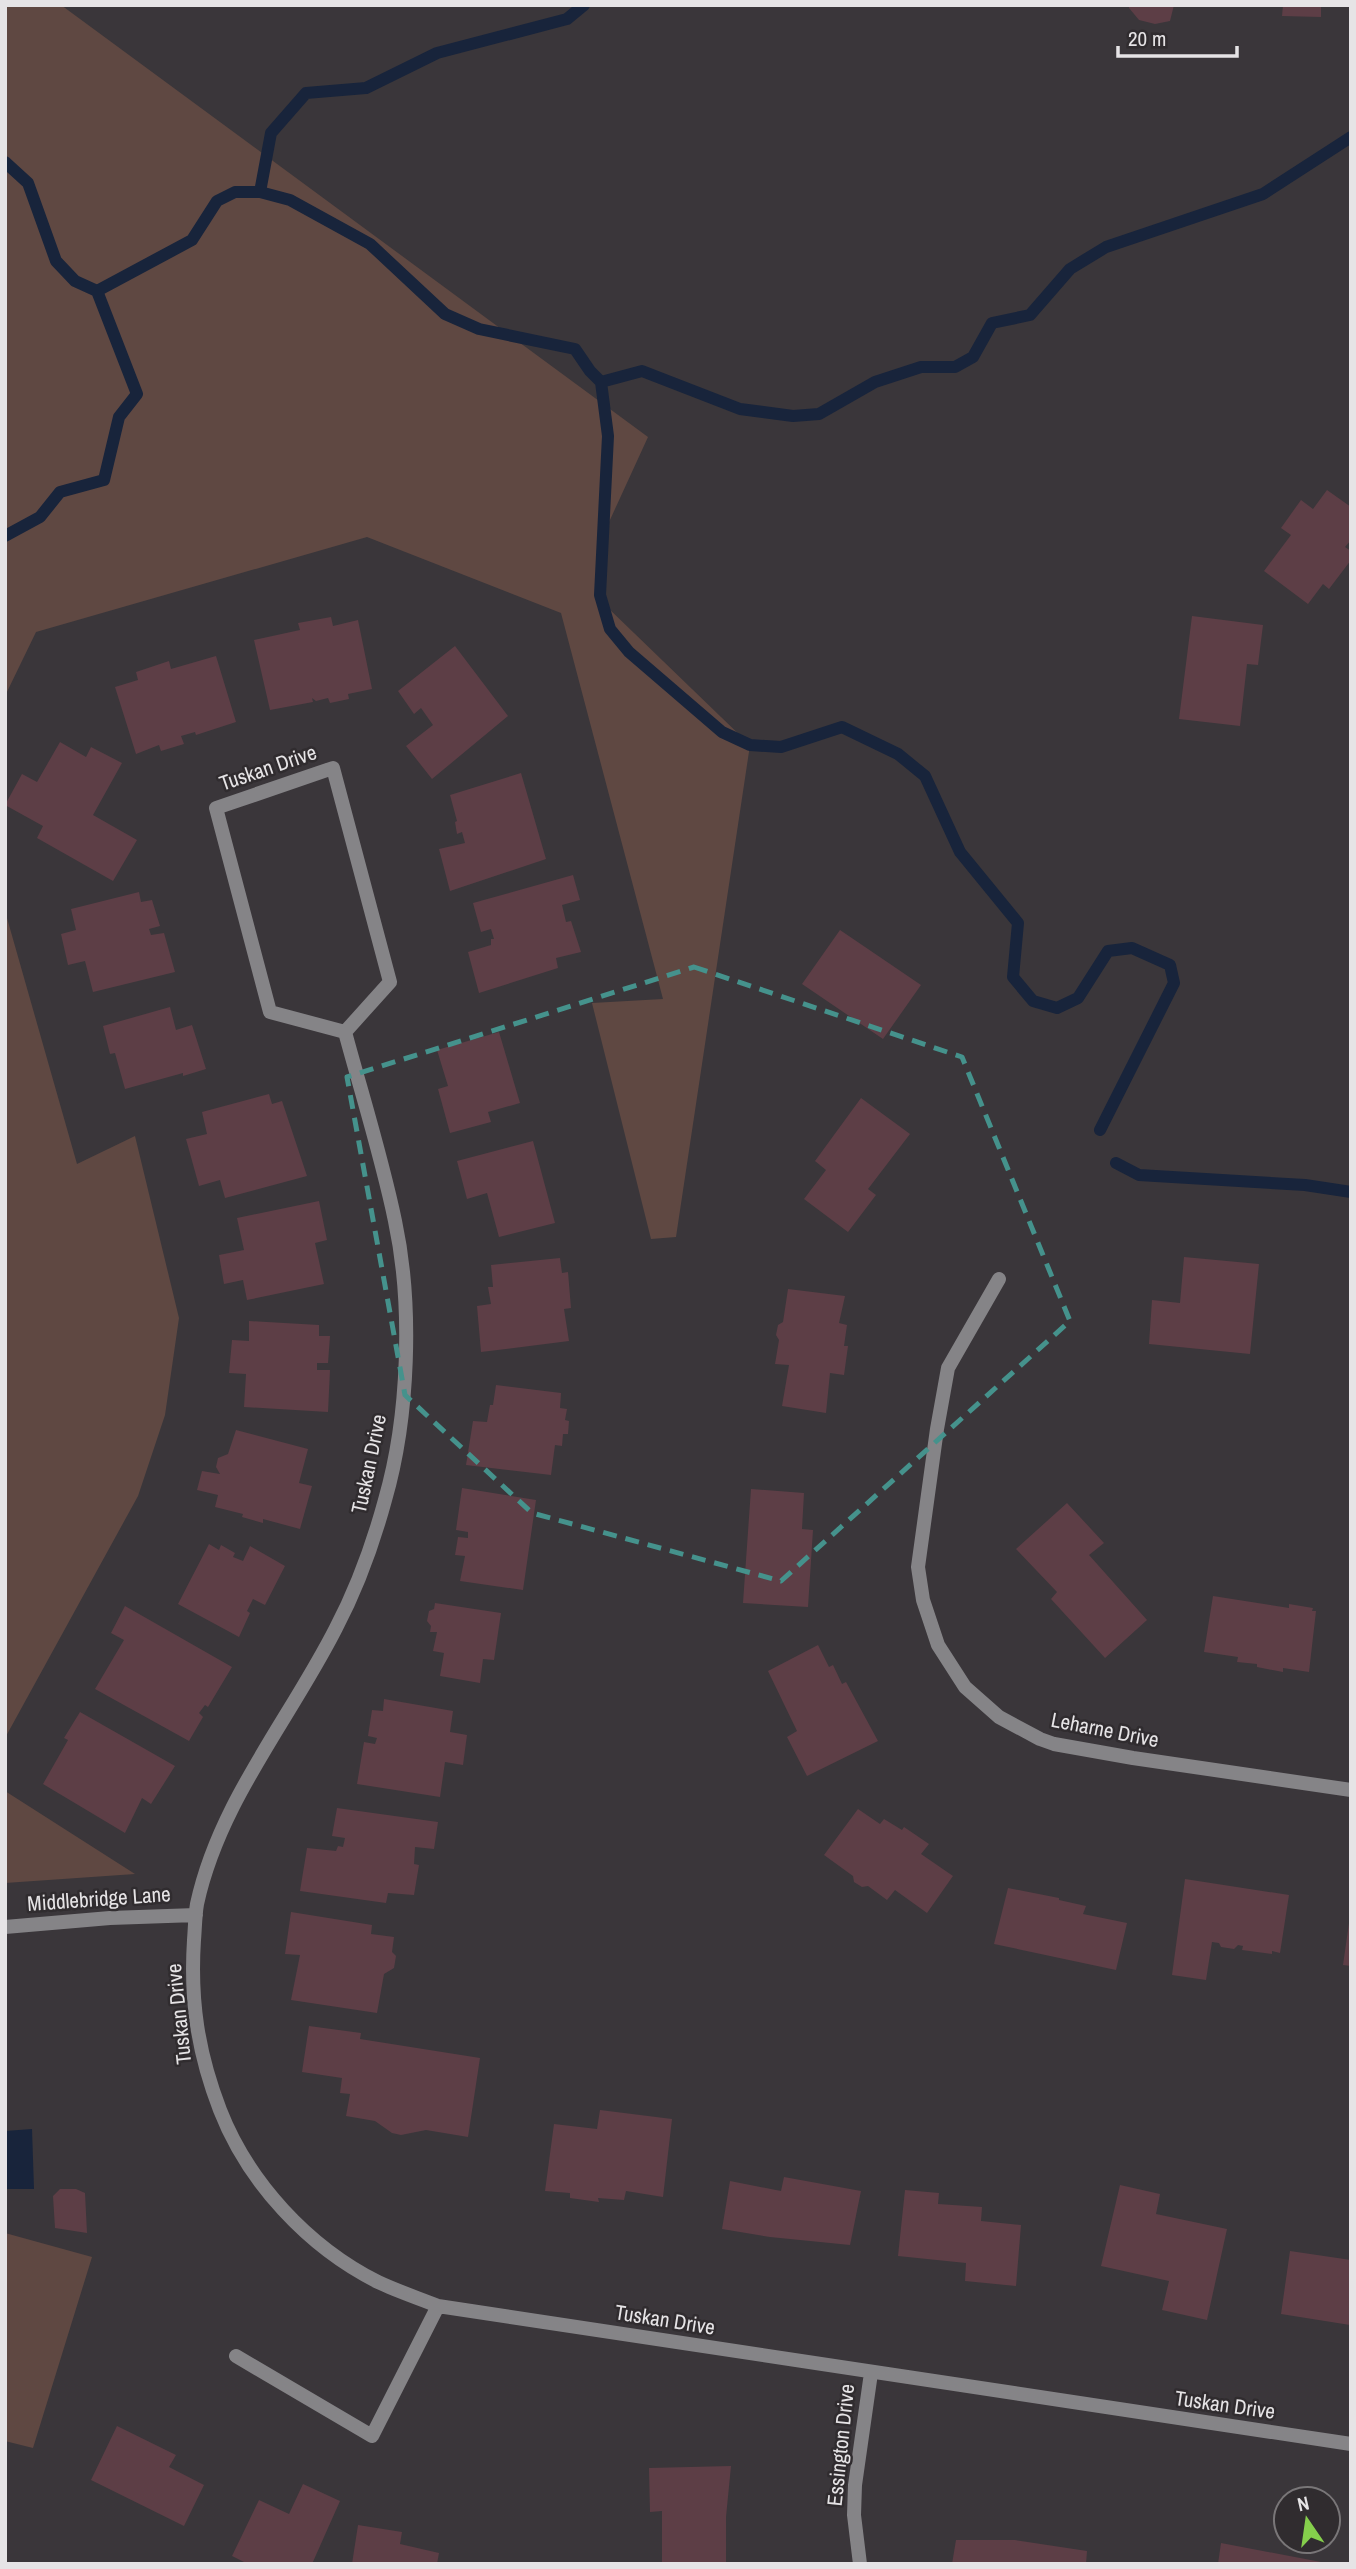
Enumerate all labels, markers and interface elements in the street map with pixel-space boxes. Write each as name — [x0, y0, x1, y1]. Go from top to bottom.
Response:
scale bar — [1118, 14, 1237, 58]
text: 20 m — [1128, 24, 1166, 53]
street label: Tuskan Drive — [215, 737, 320, 798]
street label: Tuskan Drive — [344, 1412, 393, 1516]
street label: Leharne Drive — [1049, 1705, 1161, 1754]
street label: Middlebridge Lane — [26, 1879, 172, 1918]
street label: Tuskan Drive — [159, 1962, 198, 2066]
street label: Tuskan Drive — [613, 2297, 717, 2342]
street label: Essington Drive — [820, 2383, 861, 2507]
street label: Tuskan Drive — [1173, 2383, 1277, 2426]
north arrow — [1272, 2485, 1342, 2555]
text: N — [1295, 2490, 1312, 2517]

